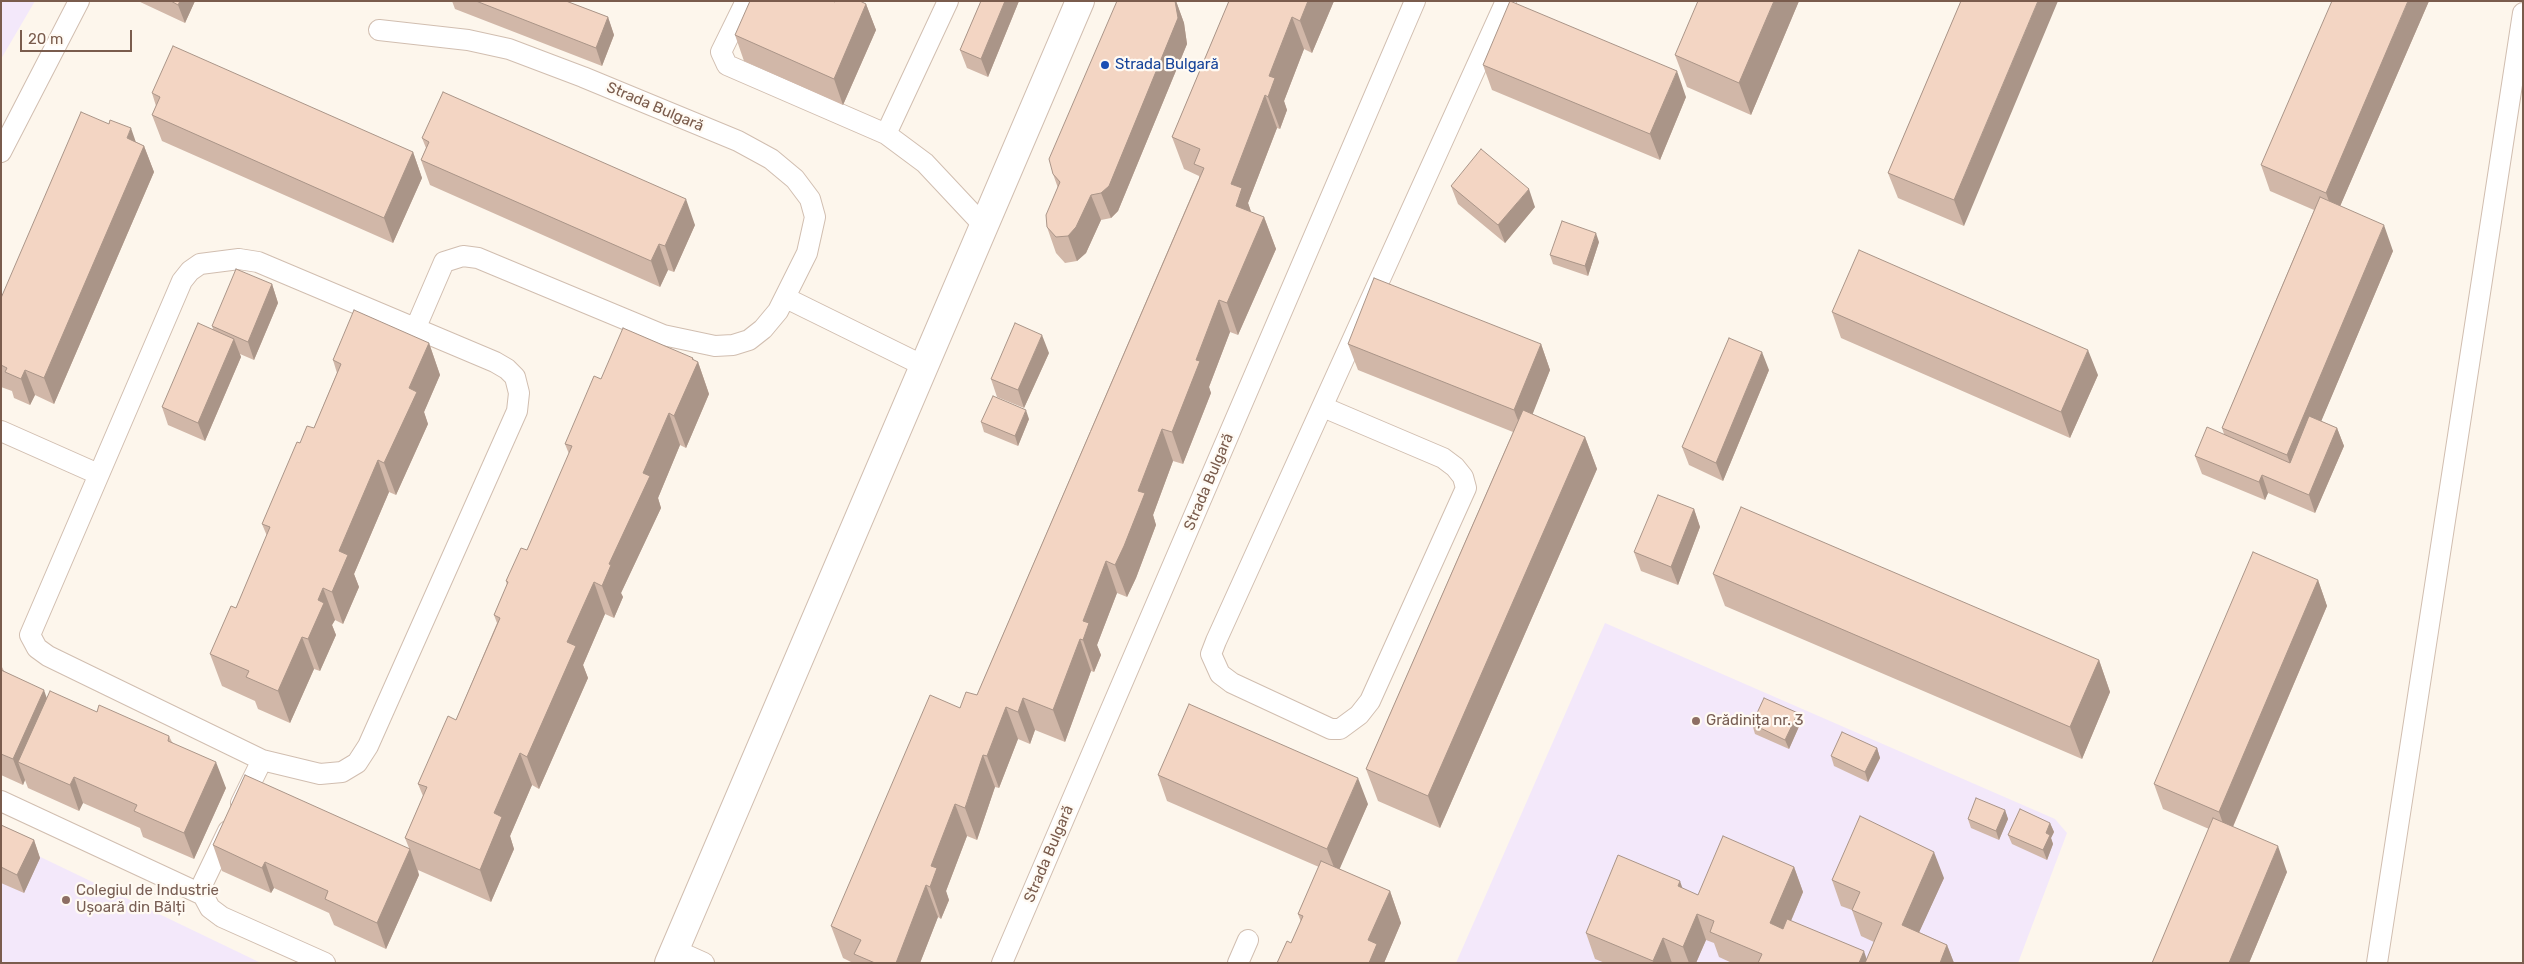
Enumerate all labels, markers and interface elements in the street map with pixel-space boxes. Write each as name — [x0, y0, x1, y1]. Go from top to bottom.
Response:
scale bar — [22, 20, 135, 52]
text: 20 m — [28, 30, 63, 48]
place label: Strada Bulgară — [1115, 56, 1219, 74]
marker: Strada Bulgară — [1099, 59, 1111, 71]
street label: Strada Bulgară — [604, 78, 706, 136]
street label: Strada Bulgară — [1180, 431, 1238, 533]
place label: Grădinița nr. 3 — [1706, 712, 1804, 730]
marker: Grădinița nr. 3 — [1690, 715, 1702, 727]
street label: Strada Bulgară — [1020, 803, 1078, 905]
place label: Colegiul de Industrie Ușoară din Bălți — [76, 882, 219, 917]
marker: Colegiul de Industrie Ușoară din Bălți — [60, 894, 72, 906]

